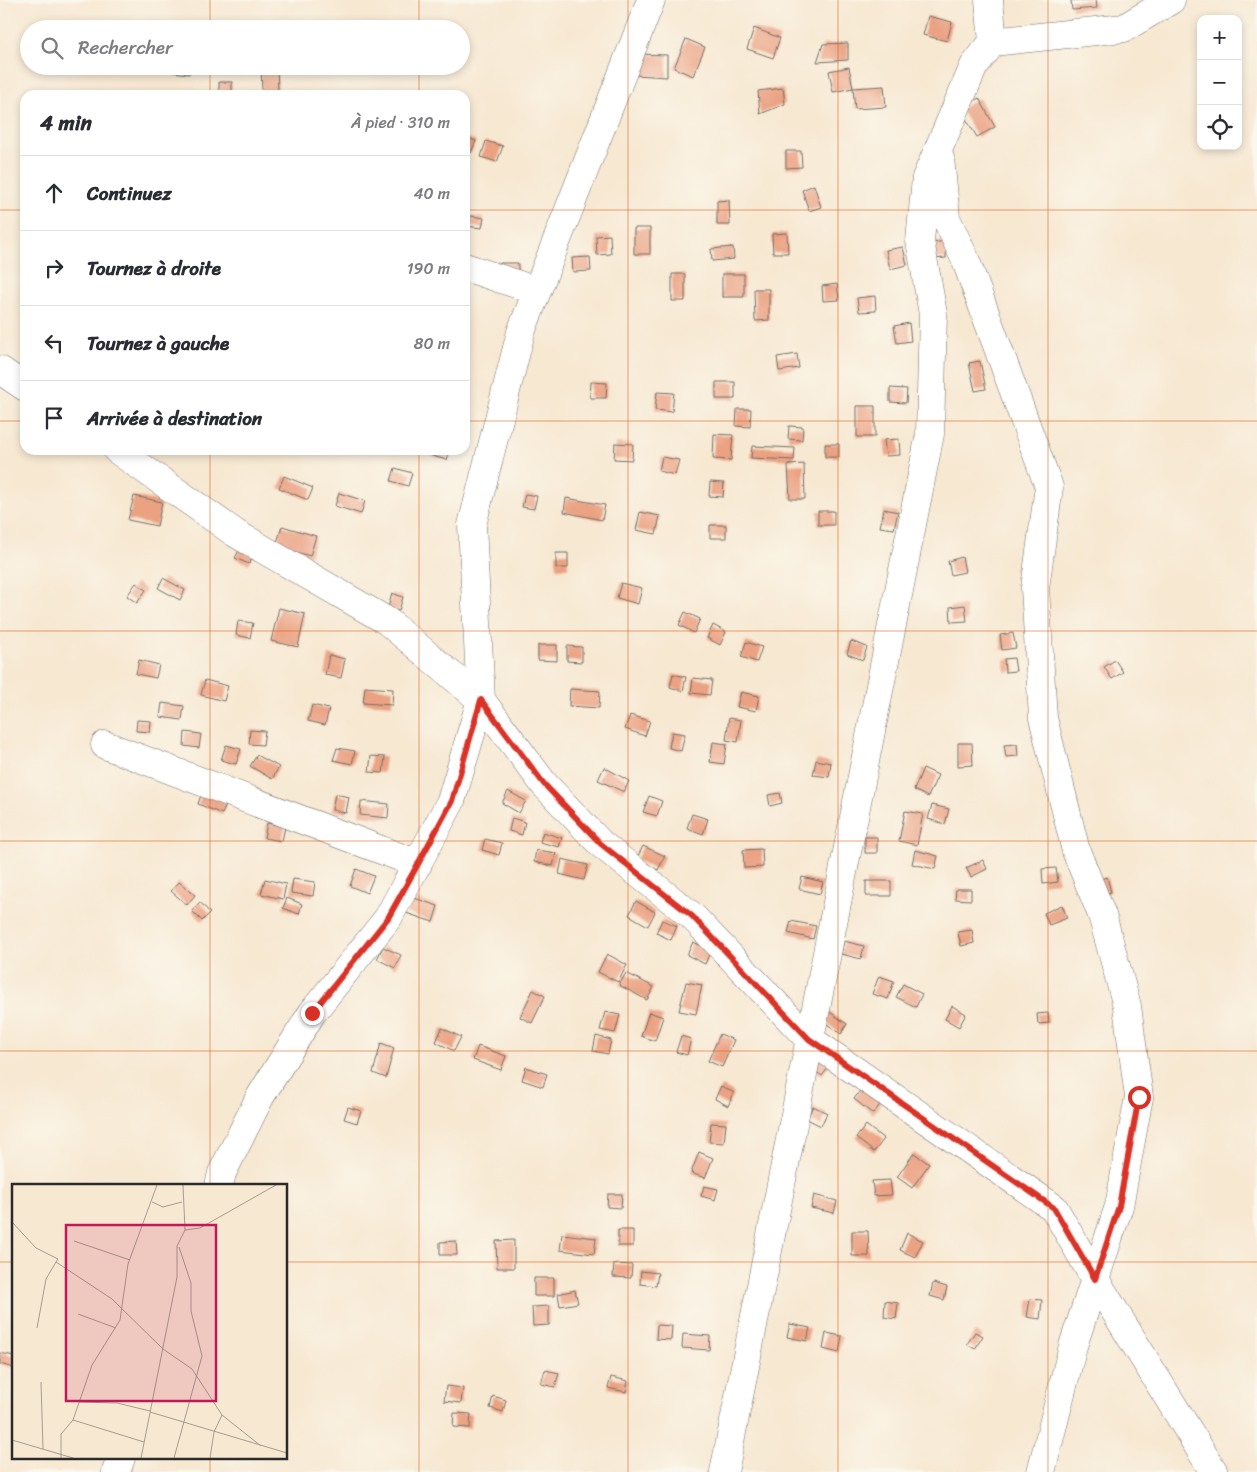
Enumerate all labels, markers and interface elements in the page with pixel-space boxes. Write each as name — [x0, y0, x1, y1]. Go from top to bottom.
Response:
map controls — [1197, 15, 1242, 150]
button: + — [1197, 15, 1242, 60]
search box — [20, 20, 470, 75]
text: Rechercher — [78, 31, 173, 64]
icon: search — [38, 34, 66, 62]
button: − — [1197, 60, 1242, 105]
text: 4 min — [40, 104, 92, 142]
button: locate — [1197, 105, 1242, 150]
text: À pied · 310 m — [351, 108, 450, 137]
text: Continuez — [87, 177, 172, 210]
icon: ahead — [40, 179, 68, 207]
text: 40 m — [413, 179, 450, 208]
text: Tournez à droite — [87, 252, 221, 285]
icon: right — [40, 254, 68, 282]
text: 190 m — [407, 254, 450, 283]
text: Tournez à gauche — [87, 327, 229, 360]
icon: left — [40, 329, 68, 357]
text: 80 m — [414, 329, 450, 358]
text: Arrivée à destination — [87, 402, 262, 435]
icon: arrive — [40, 404, 68, 432]
route end — [301, 1002, 324, 1025]
route start — [1128, 1086, 1151, 1109]
inset map — [12, 1184, 288, 1460]

